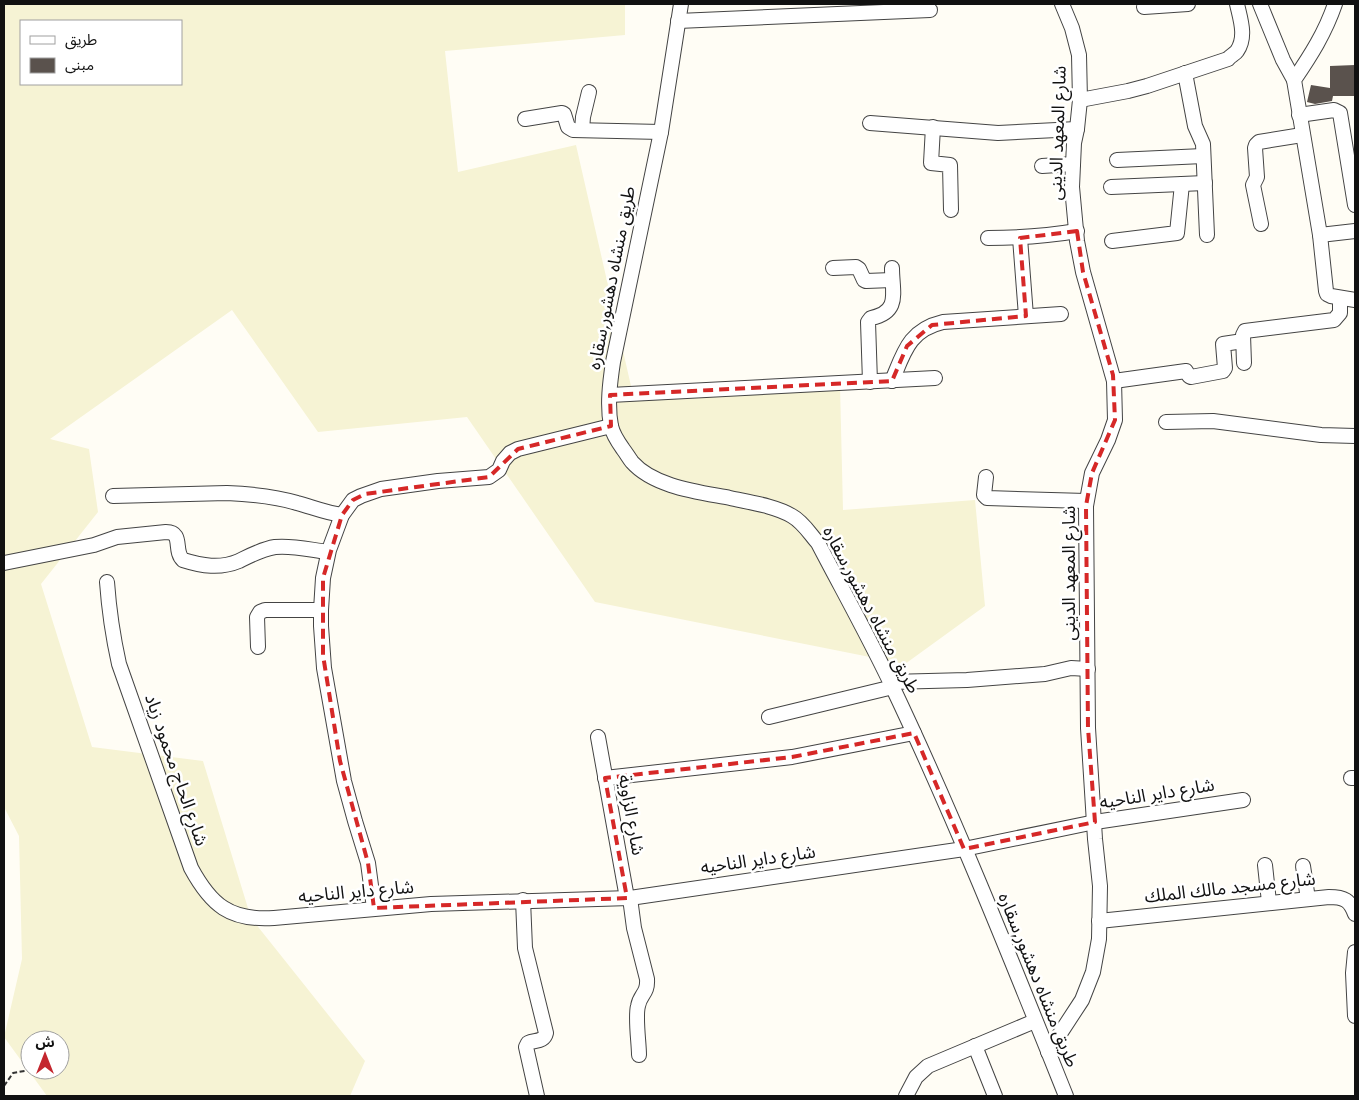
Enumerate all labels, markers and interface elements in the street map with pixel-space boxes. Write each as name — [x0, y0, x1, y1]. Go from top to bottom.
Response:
legend — [20, 20, 182, 85]
text: طريق — [65, 29, 97, 52]
text: مبنى — [65, 54, 94, 77]
street label: شارع المعهد الدينى — [1042, 65, 1074, 201]
street label: طريق منشاه دهشور,سقاره — [581, 184, 643, 372]
street label: شارع المعهد الدينى — [1056, 506, 1083, 640]
street label: طريق منشاه دهشور,سقاره — [815, 521, 927, 699]
street label: شارع الحاج محمود زياد — [137, 690, 215, 850]
street label: شارع الزاوية — [611, 772, 651, 858]
street label: شارع داير الناحيه — [1098, 772, 1216, 816]
street label: شارع داير الناحيه — [699, 839, 817, 881]
street label: شارع مسجد مالك الملك — [1143, 866, 1317, 910]
street label: شارع داير الناحيه — [297, 874, 415, 910]
street label: طريق منشاه دهشور,سقاره — [991, 889, 1085, 1071]
north arrow — [20, 1030, 70, 1080]
text: ش — [35, 1032, 55, 1053]

